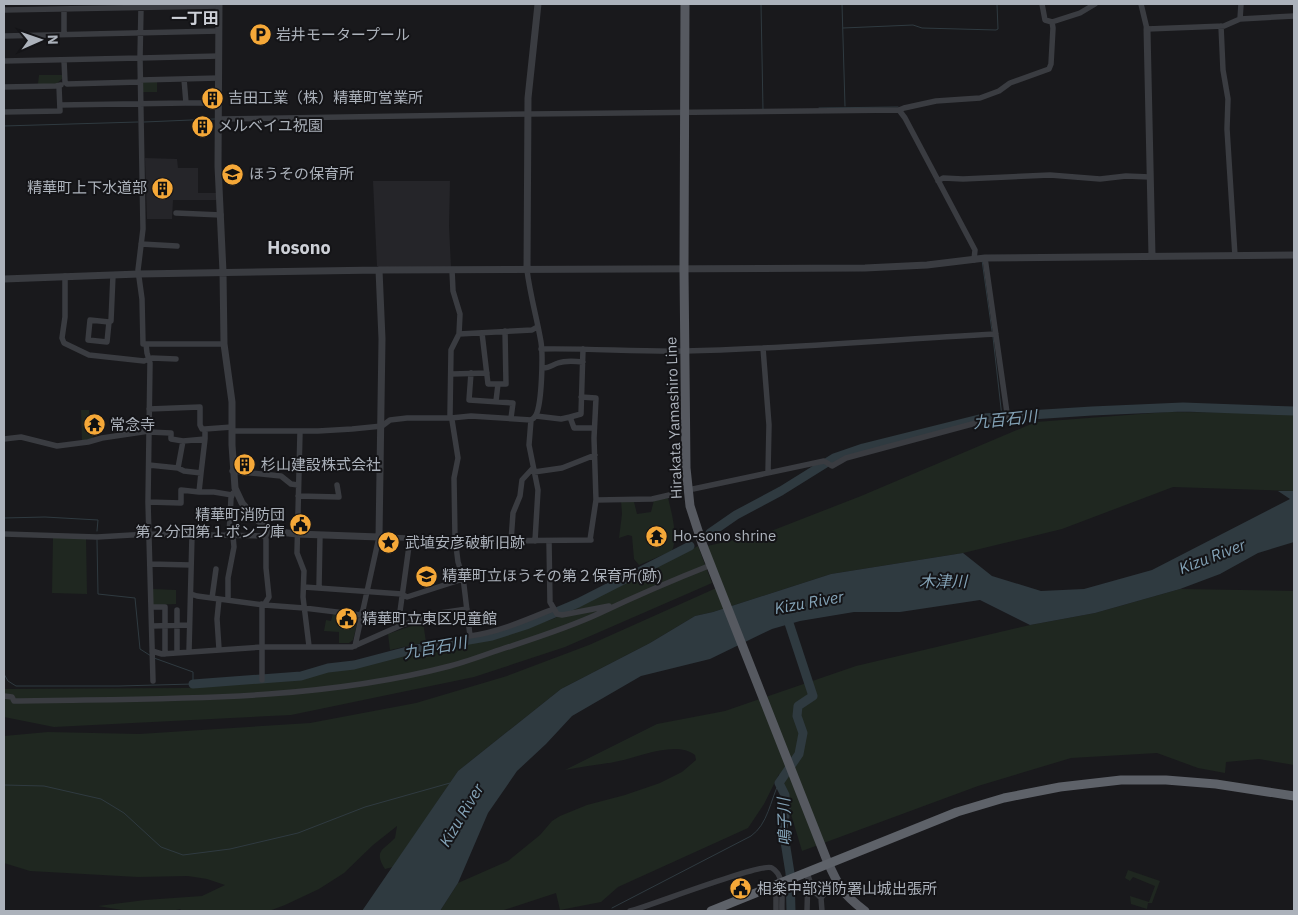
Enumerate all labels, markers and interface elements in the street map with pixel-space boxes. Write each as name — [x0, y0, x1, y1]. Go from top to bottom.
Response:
district label: 一丁田 — [171, 8, 219, 28]
north arrow — [15, 15, 65, 65]
parking icon: 岩井モータープール — [248, 23, 272, 47]
place label: 岩井モータープール — [276, 25, 410, 44]
text: N — [44, 34, 62, 45]
building icon: 吉田工業（株）精華町営業所 — [200, 86, 224, 110]
place label: 吉田工業（株）精華町営業所 — [228, 88, 423, 107]
building icon: メルベイユ祝園 — [190, 114, 214, 138]
place label: メルベイユ祝園 — [218, 116, 323, 135]
school or university icon: ほうその保育所 — [221, 162, 245, 186]
place label: ほうその保育所 — [249, 164, 354, 183]
building icon: 精華町上下水道部 — [151, 176, 175, 200]
place label: 精華町上下水道部 — [27, 178, 147, 197]
district label: Hosono — [267, 236, 331, 259]
street label: Hirakata Yamashiro Line — [661, 336, 686, 500]
water label: 九百石川 — [972, 406, 1040, 432]
temple icon: 常念寺 — [82, 413, 106, 437]
place label: 常念寺 — [110, 415, 155, 434]
building icon: 杉山建設株式会社 — [233, 453, 257, 477]
place label: 杉山建設株式会社 — [261, 455, 381, 474]
place label: 精華町消防団 第２分団第１ポンプ庫 — [135, 505, 285, 541]
public building icon: 精華町消防団 第２分団第１ポンプ庫 — [289, 512, 313, 536]
temple icon: Ho-sono shrine — [645, 524, 669, 548]
place label: Ho-sono shrine — [673, 526, 776, 545]
place icon: 武埴安彦破斬旧跡 — [377, 531, 401, 555]
place label: 武埴安彦破斬旧跡 — [405, 533, 525, 552]
water label: Kizu River — [1176, 534, 1249, 578]
school or university icon: 精華町立ほうその第２保育所(跡) — [414, 564, 438, 588]
place label: 精華町立ほうその第２保育所(跡) — [442, 566, 662, 585]
water label: 木津川 — [919, 571, 969, 591]
water label: Kizu River — [773, 586, 846, 618]
public building icon: 精華町立東区児童館 — [334, 607, 358, 631]
place label: 精華町立東区児童館 — [362, 609, 497, 628]
water label: 九百石川 — [402, 631, 470, 662]
water label: Kizu River — [434, 779, 488, 850]
water label: 鳴子川 — [773, 796, 795, 846]
public building icon: 相楽中部消防署山城出張所 — [729, 877, 753, 901]
place label: 相楽中部消防署山城出張所 — [757, 879, 937, 898]

